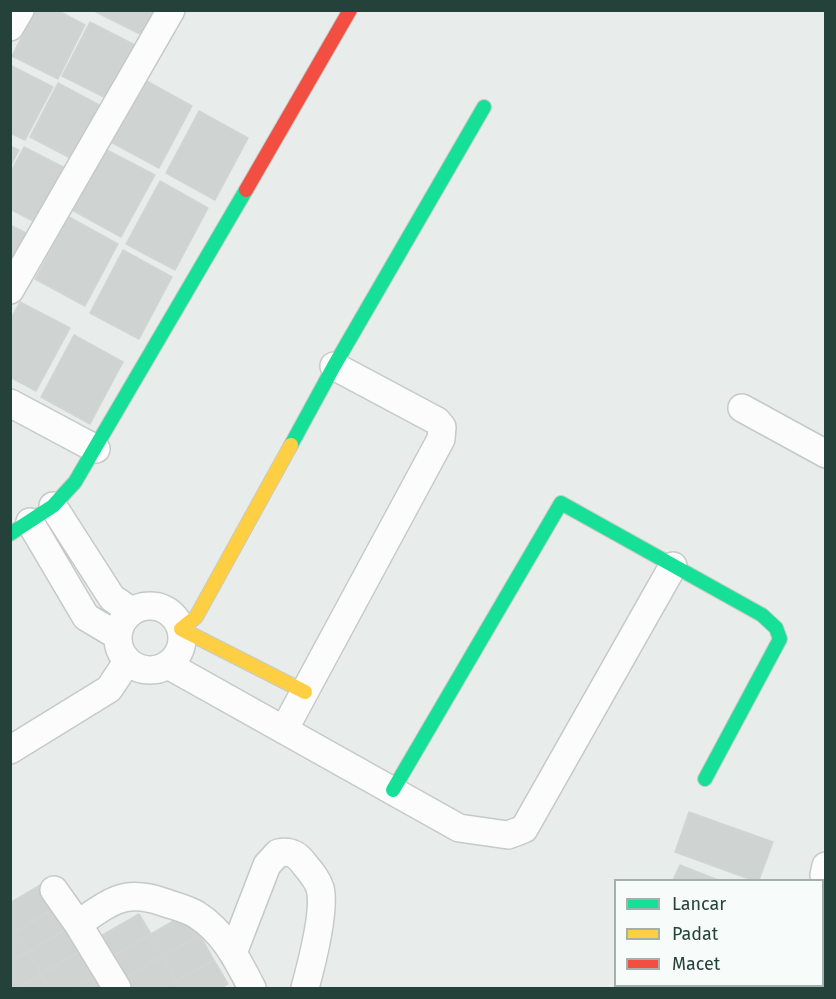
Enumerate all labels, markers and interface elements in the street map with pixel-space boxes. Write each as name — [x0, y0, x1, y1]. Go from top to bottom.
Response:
legend — [614, 879, 824, 987]
text: Lancar — [672, 893, 726, 915]
text: Padat — [672, 923, 718, 945]
text: Macet — [672, 953, 720, 975]

